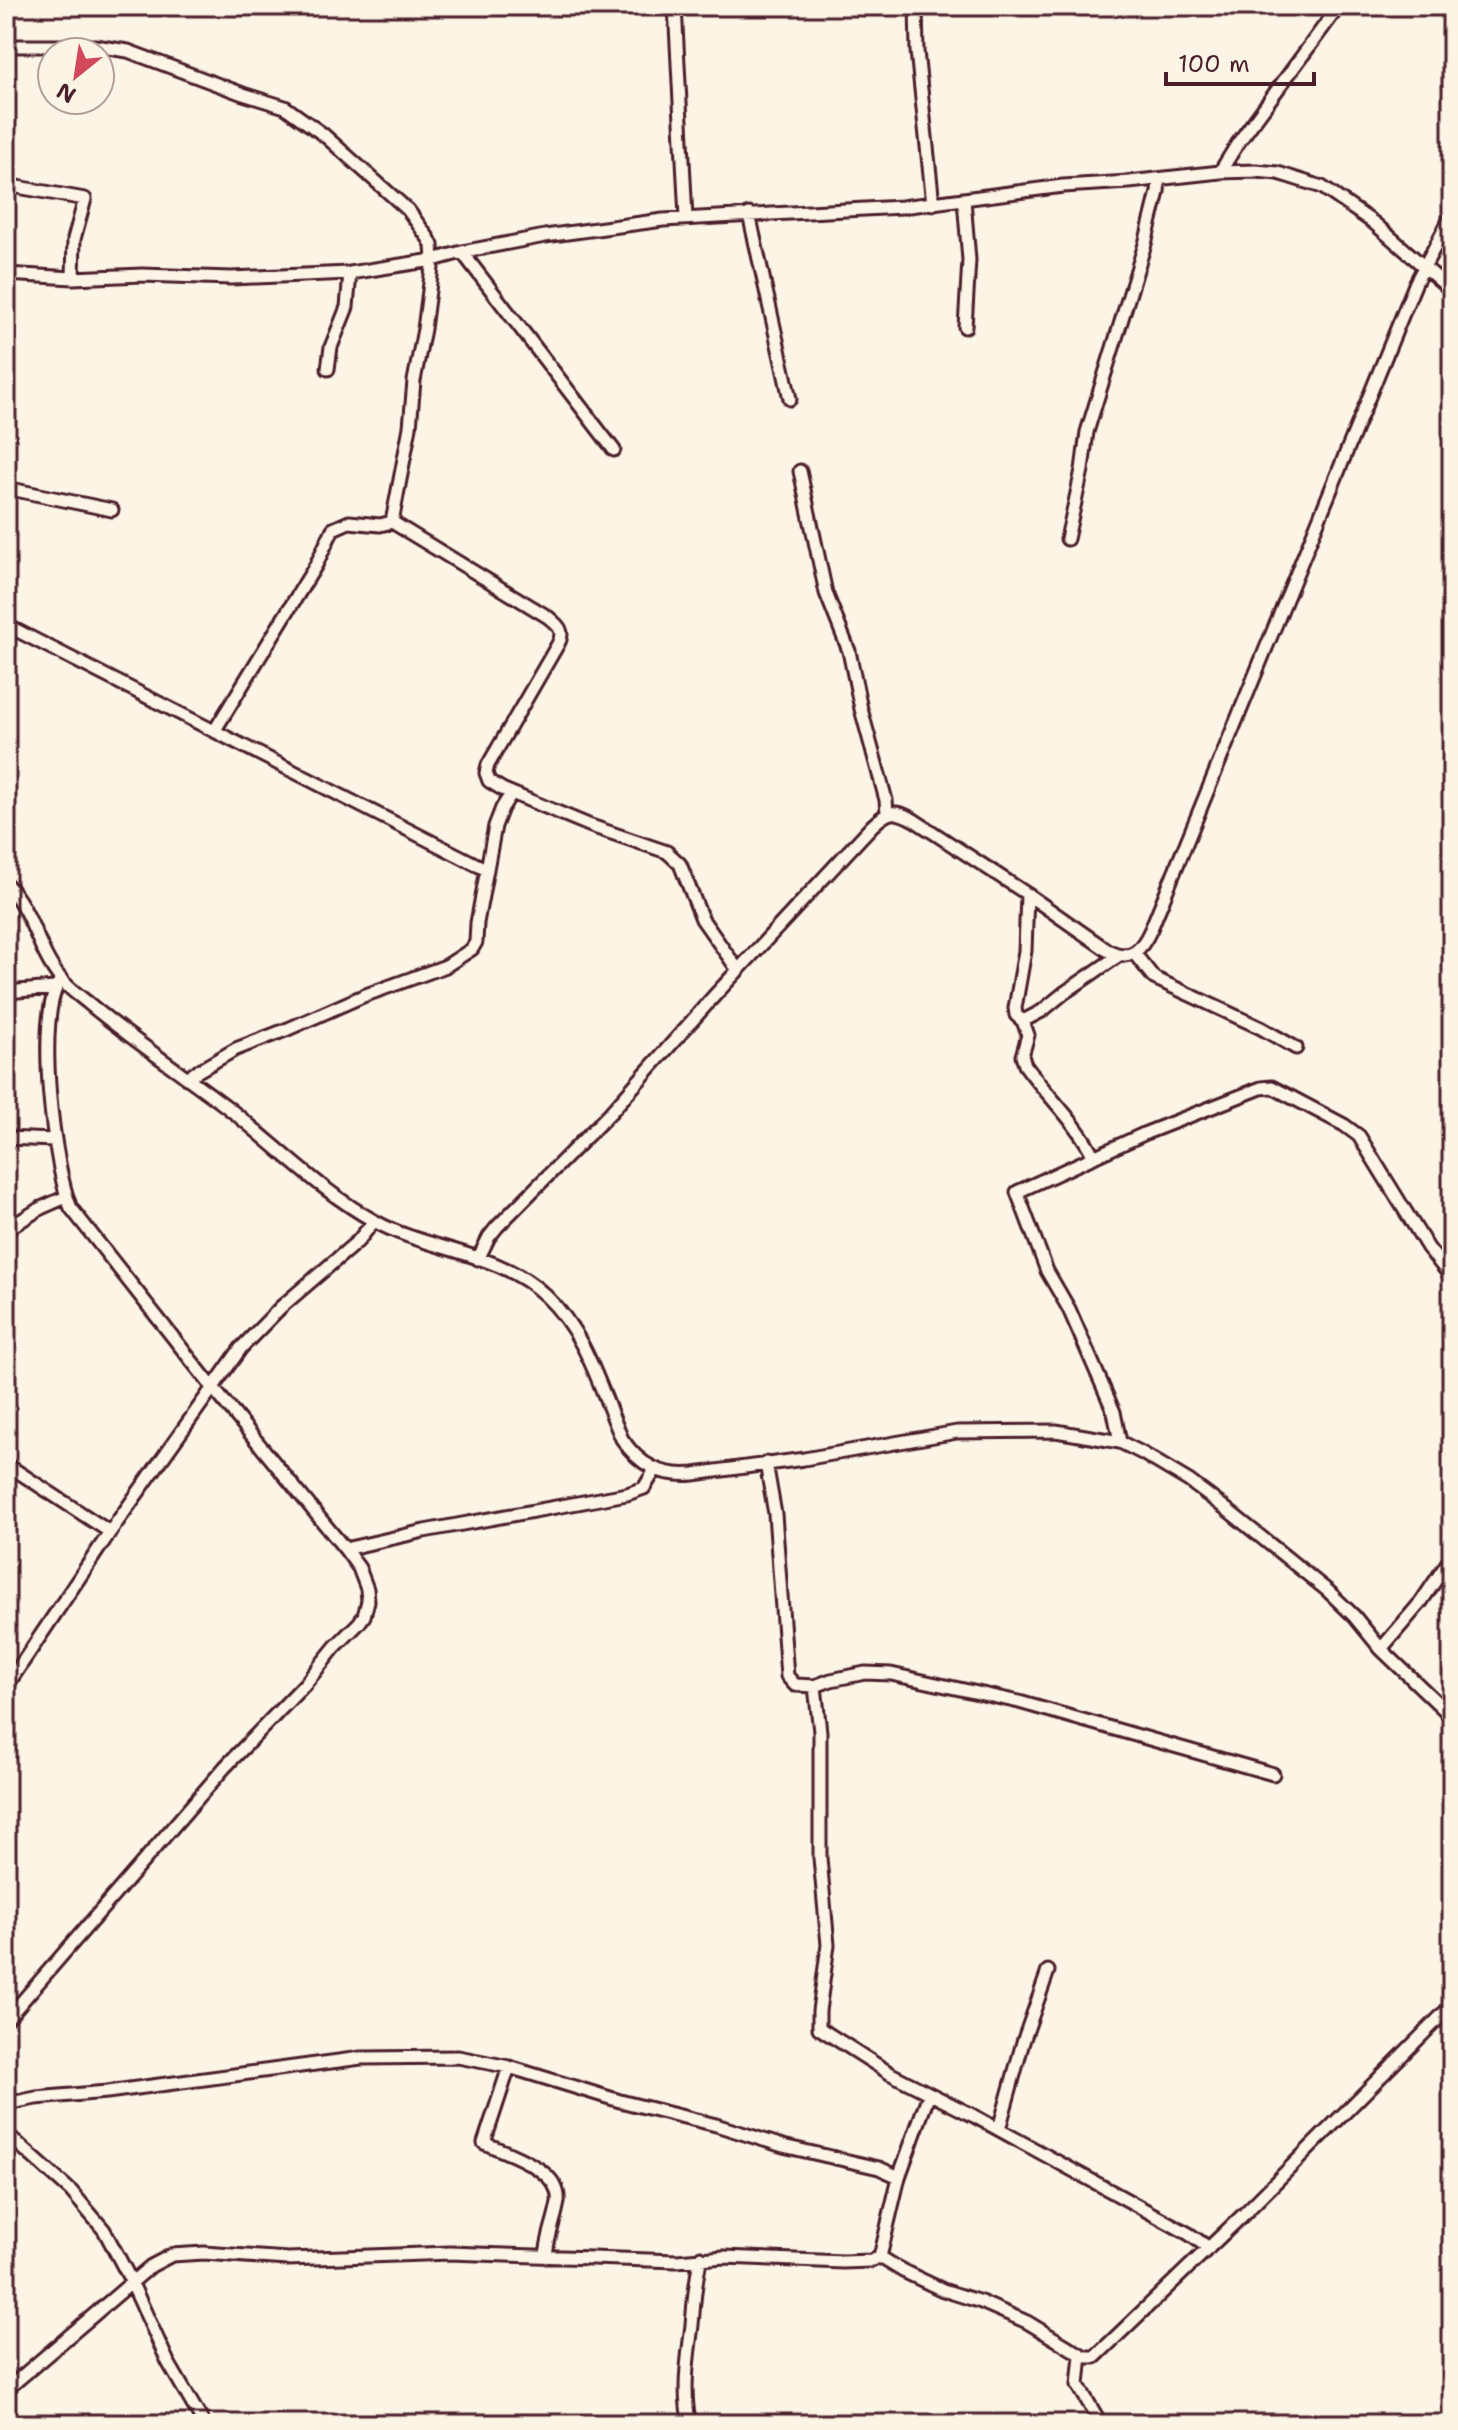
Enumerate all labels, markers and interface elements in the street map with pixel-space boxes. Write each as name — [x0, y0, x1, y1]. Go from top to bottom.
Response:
north arrow — [36, 36, 116, 116]
scale bar — [1166, 36, 1314, 86]
text: 100 m — [1178, 48, 1250, 80]
text: N — [51, 76, 81, 110]

